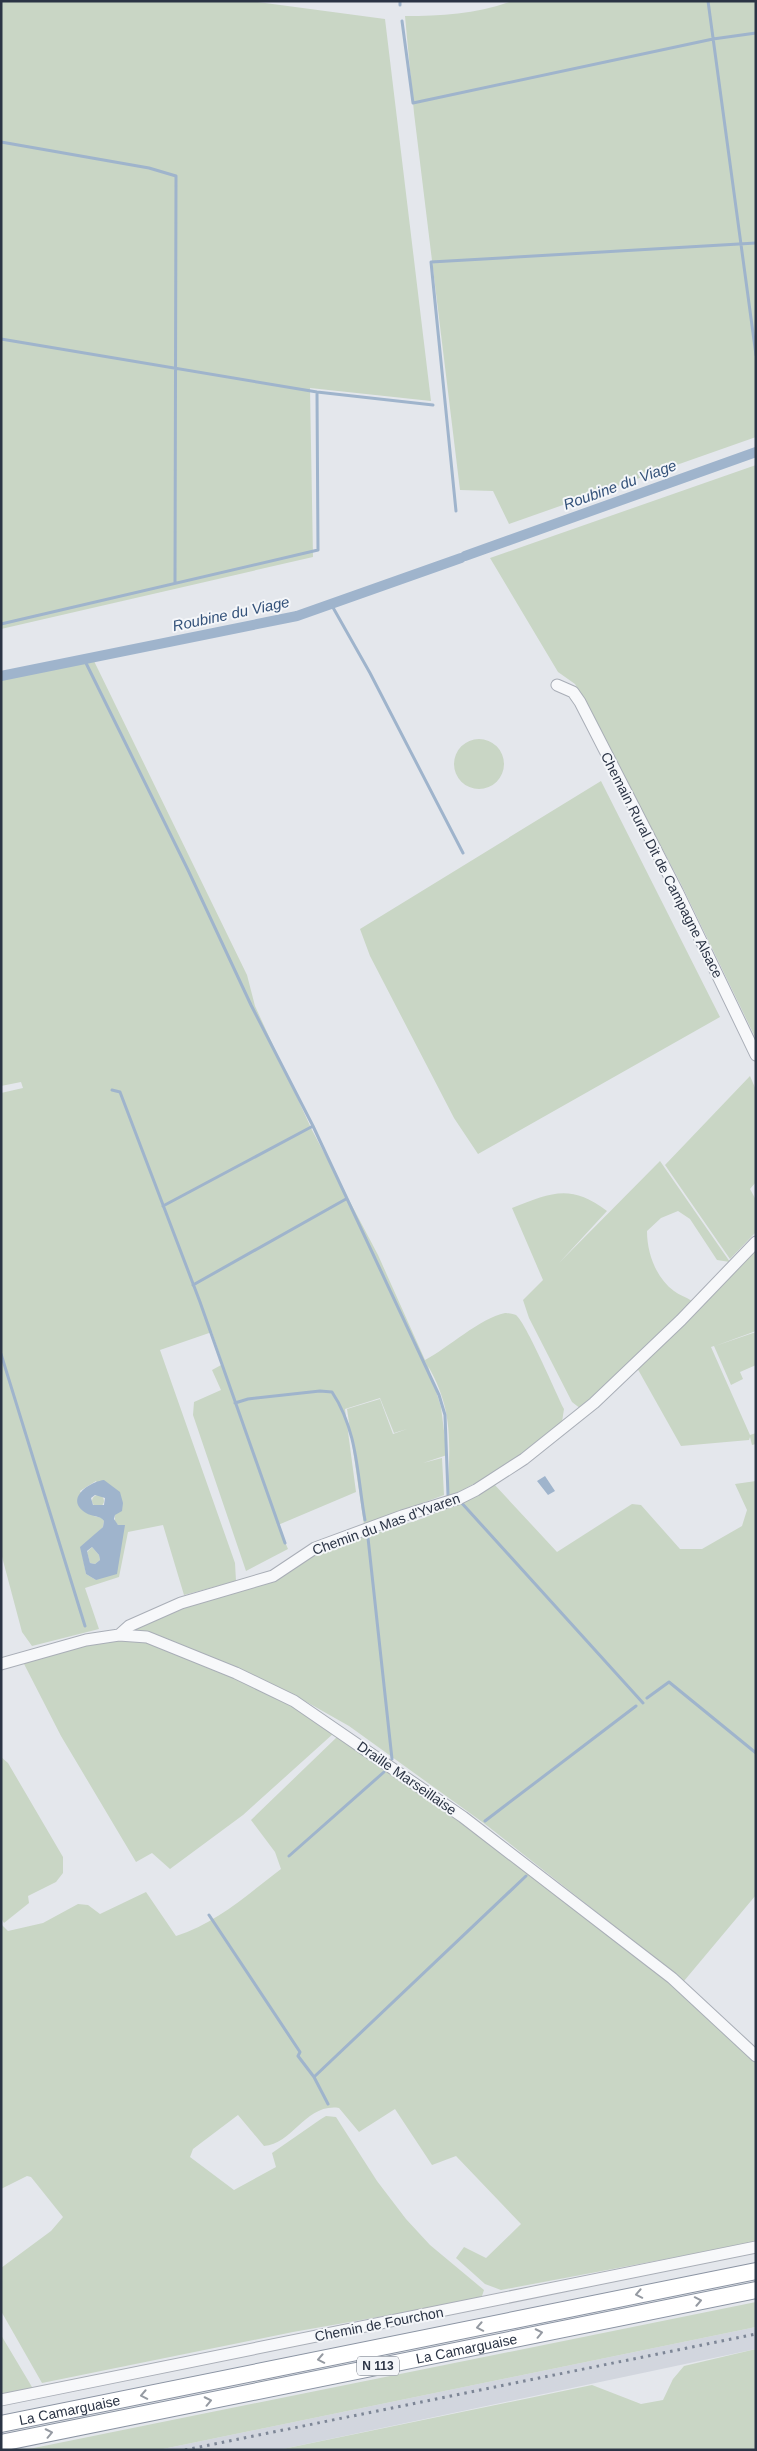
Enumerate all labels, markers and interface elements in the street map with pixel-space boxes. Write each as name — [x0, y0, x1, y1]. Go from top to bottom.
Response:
water label: Roubine du Viage — [561, 456, 679, 513]
water label: Roubine du Viage — [171, 593, 291, 634]
street label: Chemain Rural Dit de Campagne Alsace — [598, 749, 726, 981]
street label: Chemin du Mas d'Yvaren — [310, 1490, 462, 1558]
street label: Draille Marseillaise — [354, 1738, 460, 1818]
one-way arrow — [635, 2289, 644, 2299]
one-way arrow — [694, 2297, 703, 2307]
street label: Chemin de Fourchon — [313, 2304, 445, 2344]
one-way arrow — [476, 2321, 485, 2331]
one-way arrow — [535, 2329, 543, 2339]
street label: La Camarguaise — [415, 2331, 519, 2367]
one-way arrow — [316, 2353, 325, 2364]
road number: N 113 — [357, 2356, 399, 2376]
one-way arrow — [140, 2389, 149, 2399]
street label: La Camarguaise — [18, 2392, 122, 2428]
one-way arrow — [204, 2396, 213, 2407]
one-way arrow — [45, 2428, 53, 2439]

